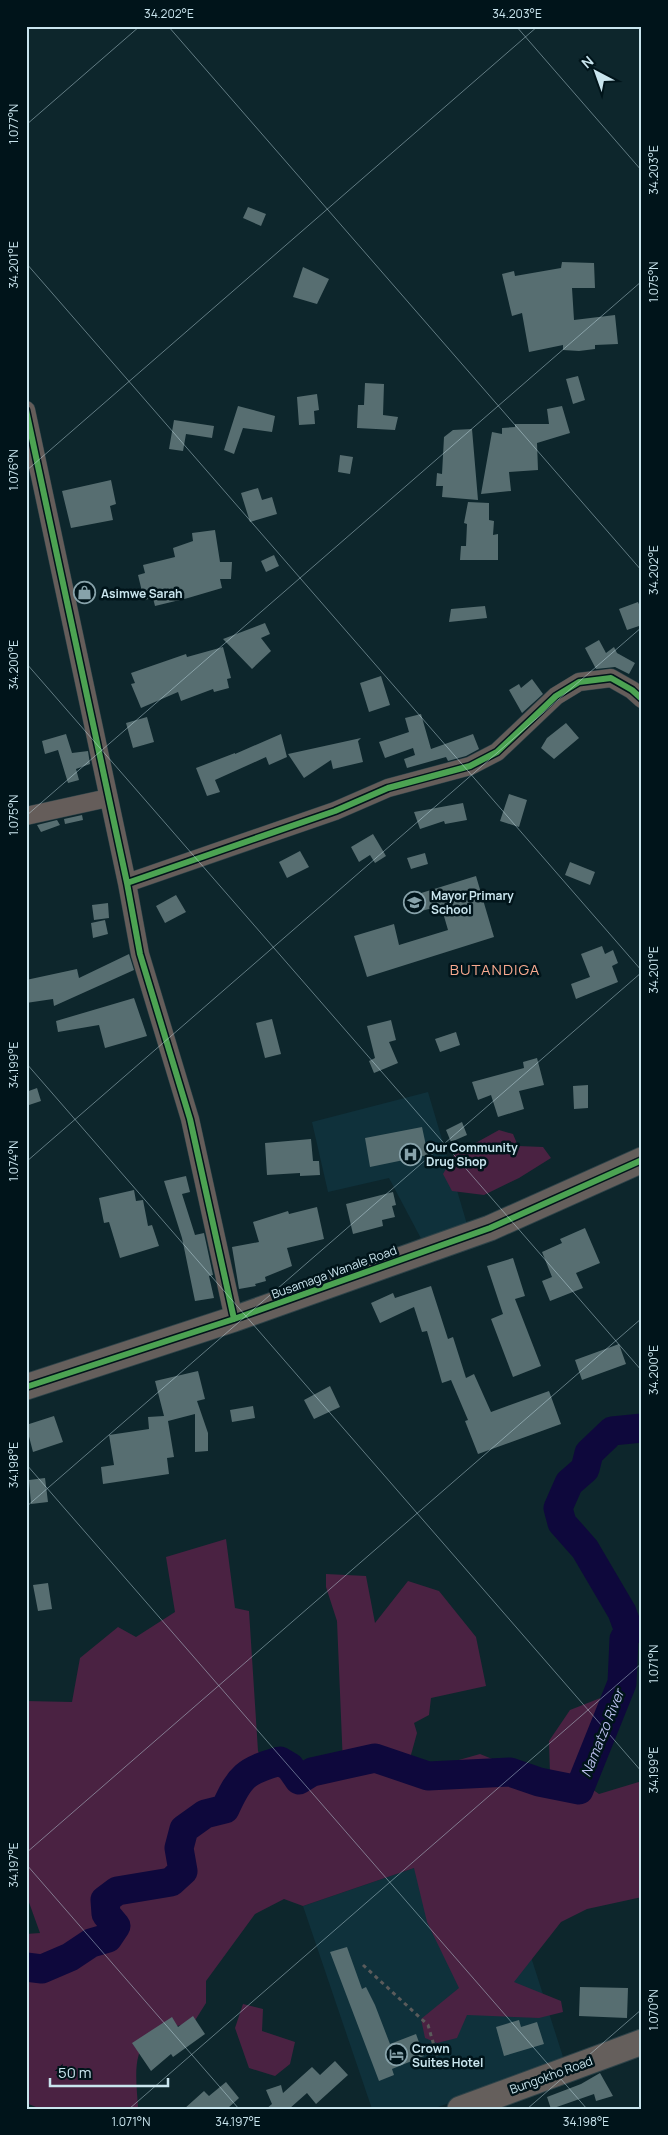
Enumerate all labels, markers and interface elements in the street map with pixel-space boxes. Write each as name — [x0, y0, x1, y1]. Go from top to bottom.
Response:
text: 34.202°E — [144, 5, 194, 22]
text: 34.203°E — [492, 5, 542, 22]
north arrow — [570, 48, 620, 98]
text: N — [577, 51, 597, 72]
text: 1.077°N — [5, 104, 22, 144]
text: 34.203°E — [645, 145, 662, 195]
text: 34.201°E — [5, 241, 22, 289]
text: 1.075°N — [645, 261, 662, 303]
text: 1.076°N — [5, 449, 22, 491]
text: 34.202°E — [645, 545, 662, 595]
shop icon: Asimwe Sarah — [73, 581, 97, 605]
place label: Asimwe Sarah — [101, 585, 183, 602]
text: 34.200°E — [5, 640, 22, 690]
text: 1.075°N — [5, 794, 22, 836]
place label: Mayor Primary School — [431, 887, 514, 918]
school or university icon: Mayor Primary School — [403, 890, 427, 914]
text: 34.201°E — [645, 946, 662, 994]
district label: BUTANDIGA — [450, 959, 540, 980]
text: 34.199°E — [5, 1041, 22, 1088]
place label: Our Community Drug Shop — [426, 1139, 518, 1170]
text: 1.074°N — [5, 1141, 22, 1181]
hospital icon: Our Community Drug Shop — [398, 1142, 422, 1166]
street label: Busamaga Wanale Road — [269, 1241, 399, 1303]
text: 34.200°E — [645, 1345, 662, 1395]
text: 34.198°E — [5, 1442, 22, 1488]
text: 1.071°N — [645, 1645, 662, 1683]
water label: Namatzo River — [576, 1685, 629, 1780]
text: 34.199°E — [645, 1746, 662, 1793]
text: 34.197°E — [5, 1842, 22, 1888]
text: 1.070°N — [645, 1989, 662, 2031]
place label: Crown Suites Hotel — [412, 2040, 483, 2071]
hotel icon: Crown Suites Hotel — [384, 2043, 408, 2067]
street label: Bungokho Road — [507, 2052, 595, 2098]
scale bar — [50, 2055, 168, 2087]
text: 50 m — [58, 2062, 92, 2083]
text: 1.071°N — [112, 2113, 150, 2130]
text: 34.197°E — [215, 2113, 261, 2130]
text: 34.198°E — [563, 2113, 609, 2130]

